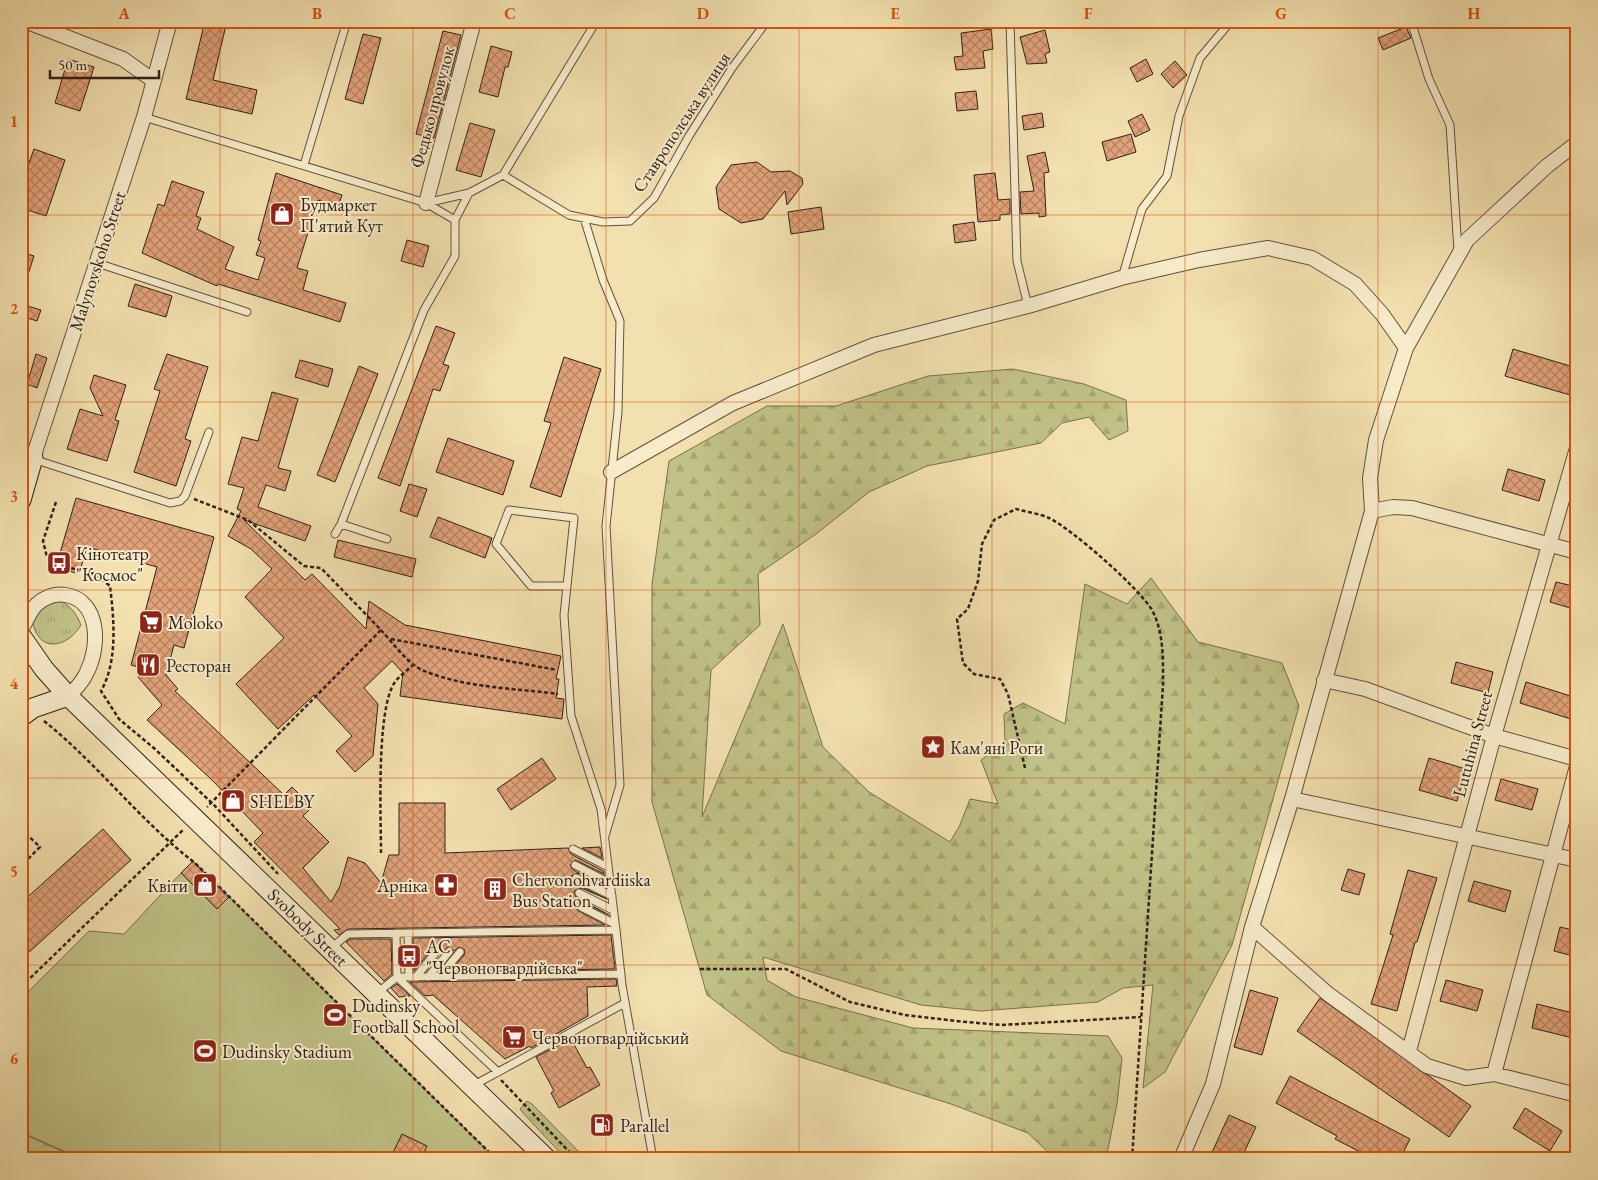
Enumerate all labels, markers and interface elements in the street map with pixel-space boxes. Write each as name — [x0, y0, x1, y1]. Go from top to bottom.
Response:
text: A — [117, 3, 130, 24]
text: B — [312, 3, 322, 24]
text: C — [504, 3, 516, 24]
text: D — [697, 3, 709, 24]
text: E — [890, 3, 900, 24]
text: F — [1084, 3, 1093, 24]
text: G — [1275, 3, 1287, 24]
text: H — [1468, 3, 1481, 24]
street label: Федько провулок — [405, 43, 459, 170]
street label: Ставрополська вулиця — [627, 47, 735, 197]
scale bar — [50, 48, 159, 80]
text: 50 m — [58, 55, 87, 74]
text: 1 — [10, 111, 18, 132]
street label: Malynovskoho Street — [64, 188, 131, 334]
place label: Будмаркет П'ятий Кут — [300, 193, 384, 237]
shop icon: Будмаркет П'ятий Кут — [269, 201, 295, 227]
text: 2 — [10, 298, 19, 319]
text: 3 — [10, 486, 18, 507]
place label: Кінотеатр "Космос" — [76, 542, 149, 586]
bus stop icon: Кінотеатр "Космос" — [46, 550, 72, 576]
supermarket icon: Moloko — [138, 609, 164, 635]
place label: Moloko — [168, 611, 223, 634]
restaurant icon: Ресторан — [135, 652, 161, 678]
place label: Ресторан — [166, 654, 231, 677]
text: 4 — [10, 673, 19, 694]
street label: Lutuhina Street — [1447, 688, 1497, 799]
place icon: Кам'яні Роги — [920, 734, 946, 760]
place label: Кам'яні Роги — [950, 736, 1044, 759]
shop icon: SHELBY — [220, 788, 246, 814]
place label: SHELBY — [250, 790, 316, 813]
text: 5 — [10, 861, 18, 882]
place label: Chervonohvardiiska Bus Station — [512, 868, 651, 912]
shop icon: Квіти — [192, 872, 218, 898]
pharmacy icon: Арніка — [433, 872, 459, 898]
place label: Квіти — [147, 874, 188, 897]
place label: Арніка — [376, 874, 429, 897]
building icon: Chervonohvardiiska Bus Station — [482, 876, 508, 902]
street label: Svobody Street — [263, 883, 353, 971]
place label: АС "Червоногвардійська" — [425, 935, 583, 979]
bus stop icon: АС "Червоногвардійська" — [396, 943, 422, 969]
place label: Dudinsky Football School — [352, 994, 459, 1038]
sports icon: Dudinsky Football School — [322, 1002, 348, 1028]
supermarket icon: Червоногвардійський — [501, 1024, 527, 1050]
place label: Червоногвардійський — [532, 1026, 690, 1049]
sports icon: Dudinsky Stadium — [192, 1038, 218, 1064]
place label: Dudinsky Stadium — [222, 1040, 352, 1063]
text: 6 — [10, 1048, 19, 1069]
fuel station icon: Parallel — [589, 1112, 615, 1138]
place label: Parallel — [620, 1114, 669, 1137]

